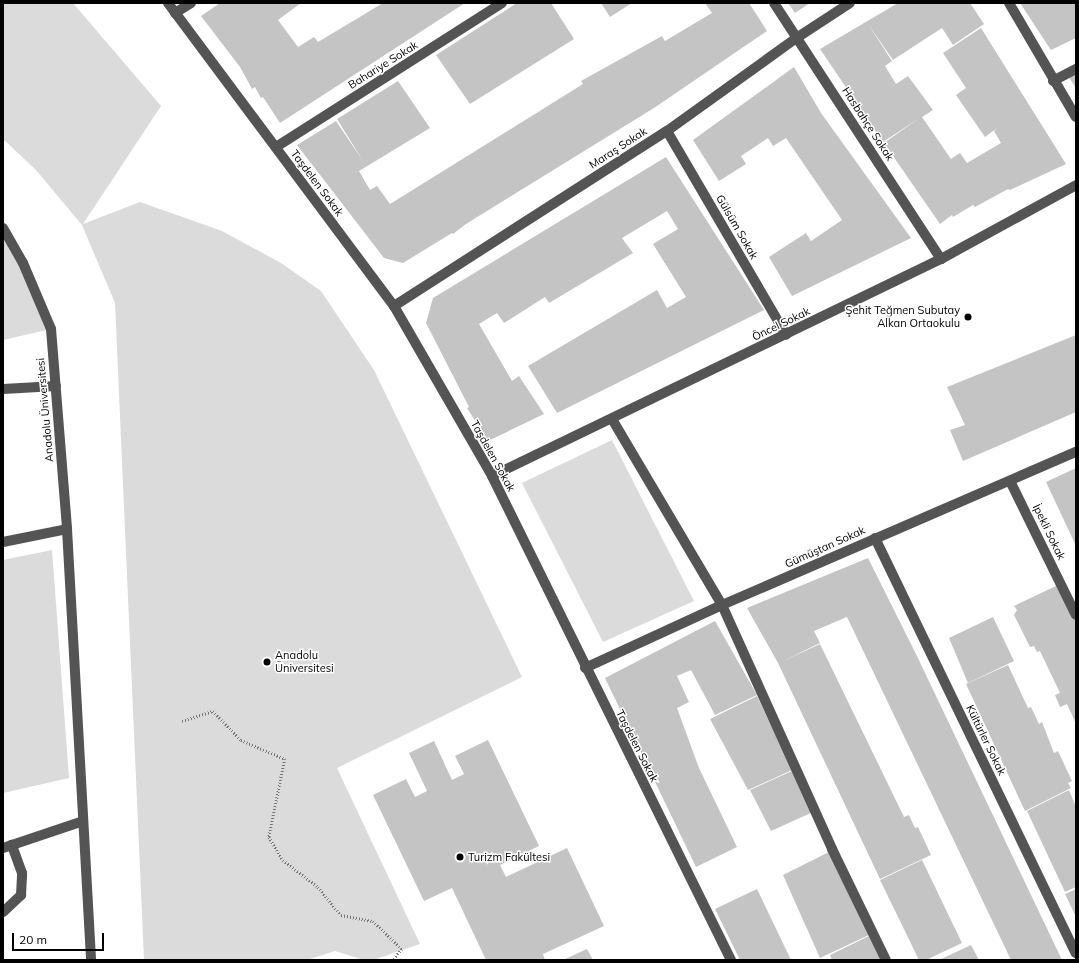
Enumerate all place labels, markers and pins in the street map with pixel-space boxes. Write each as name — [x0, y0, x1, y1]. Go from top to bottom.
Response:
place label: Şehit Teğmen Subutay Alkan Ortaokulu — [846, 304, 960, 330]
marker: Şehit Teğmen Subutay Alkan Ortaokulu — [963, 312, 973, 322]
place label: Anadolu Üniversitesi — [275, 649, 334, 675]
marker: Anadolu Üniversitesi — [262, 657, 272, 667]
place label: Turizm Fakültesi — [468, 850, 550, 864]
marker: Turizm Fakültesi — [455, 852, 465, 862]

